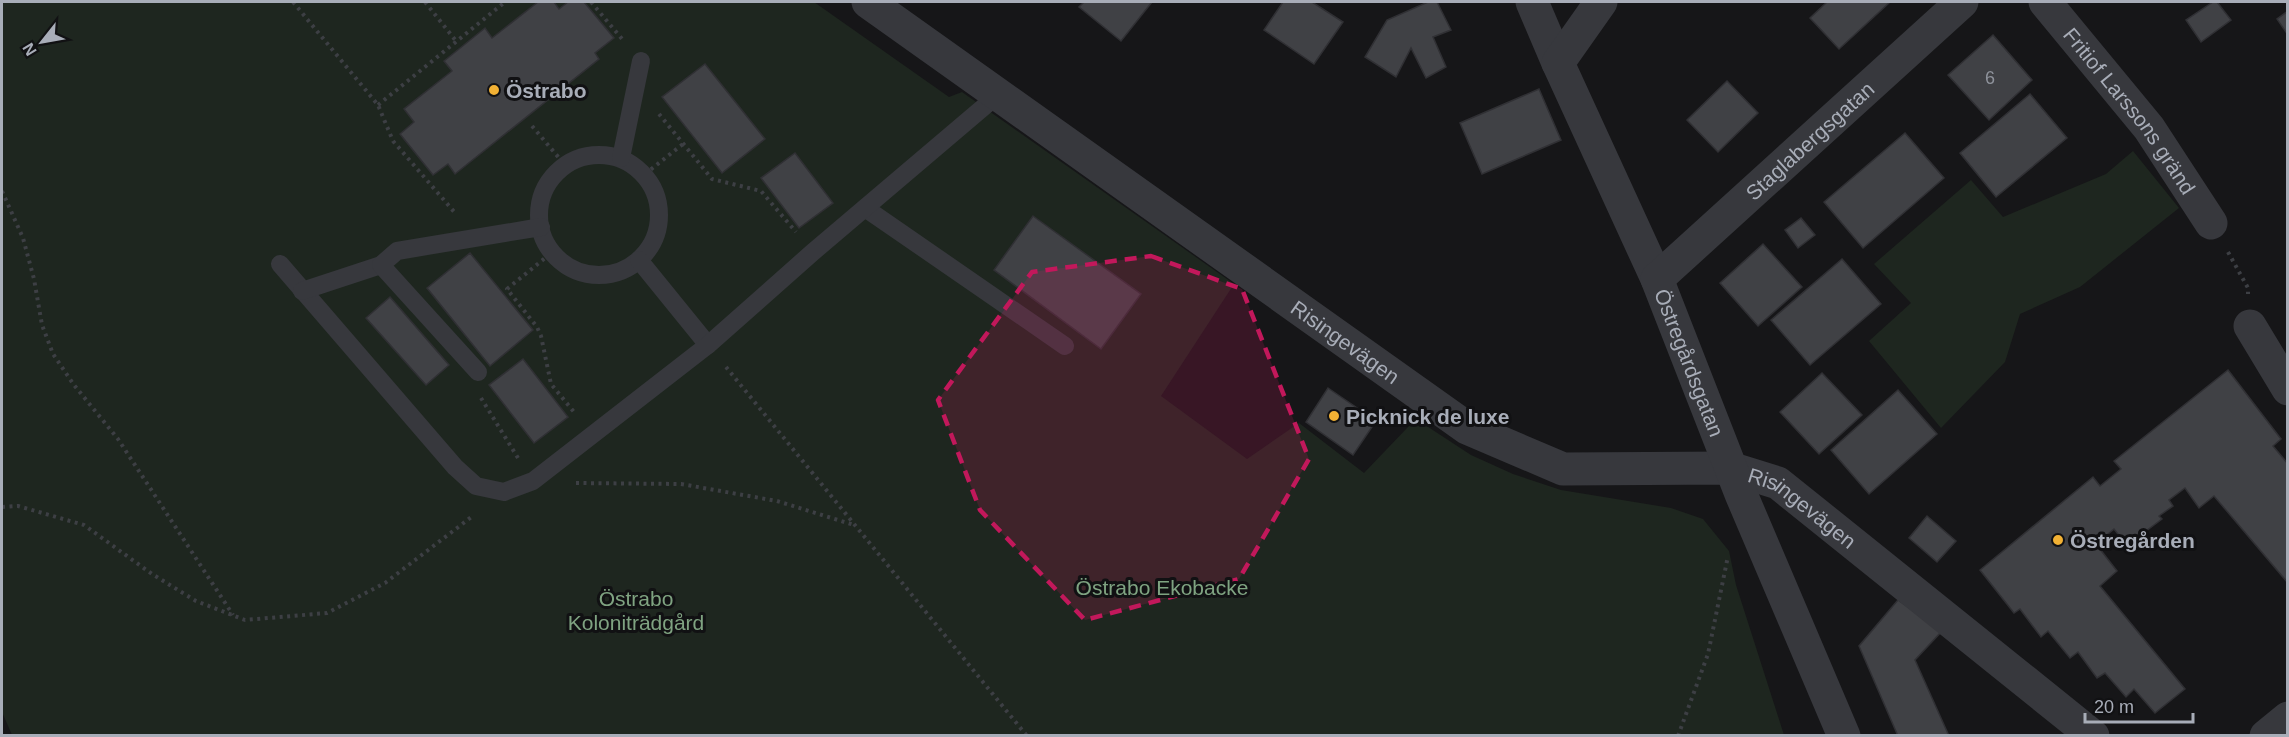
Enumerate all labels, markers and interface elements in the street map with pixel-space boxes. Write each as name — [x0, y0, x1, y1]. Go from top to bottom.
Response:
north arrow — [12, 12, 72, 72]
street label: Fritiof Larssons gränd — [2059, 23, 2200, 198]
text: N — [19, 40, 40, 59]
house number: 6 — [1985, 68, 1995, 88]
street label: Staglabergsgatan — [1741, 77, 1878, 204]
place label: Östrabo — [506, 79, 587, 102]
marker: Östrabo — [487, 83, 501, 97]
street label: Östregårdsgatan — [1650, 286, 1729, 440]
street label: Risingevägen — [1287, 295, 1404, 388]
place label: Picknick de luxe — [1346, 405, 1509, 428]
marker: Picknick de luxe — [1327, 409, 1341, 423]
street label: Risingevägen — [1746, 463, 1861, 553]
place label: Östregården — [2070, 529, 2195, 552]
marker: Östregården — [2051, 533, 2065, 547]
park label: Östrabo Ekobacke — [1076, 576, 1248, 599]
park label: Östrabo Koloniträdgård — [568, 587, 704, 634]
scale bar — [2085, 686, 2193, 724]
text: 20 m — [2094, 697, 2134, 717]

